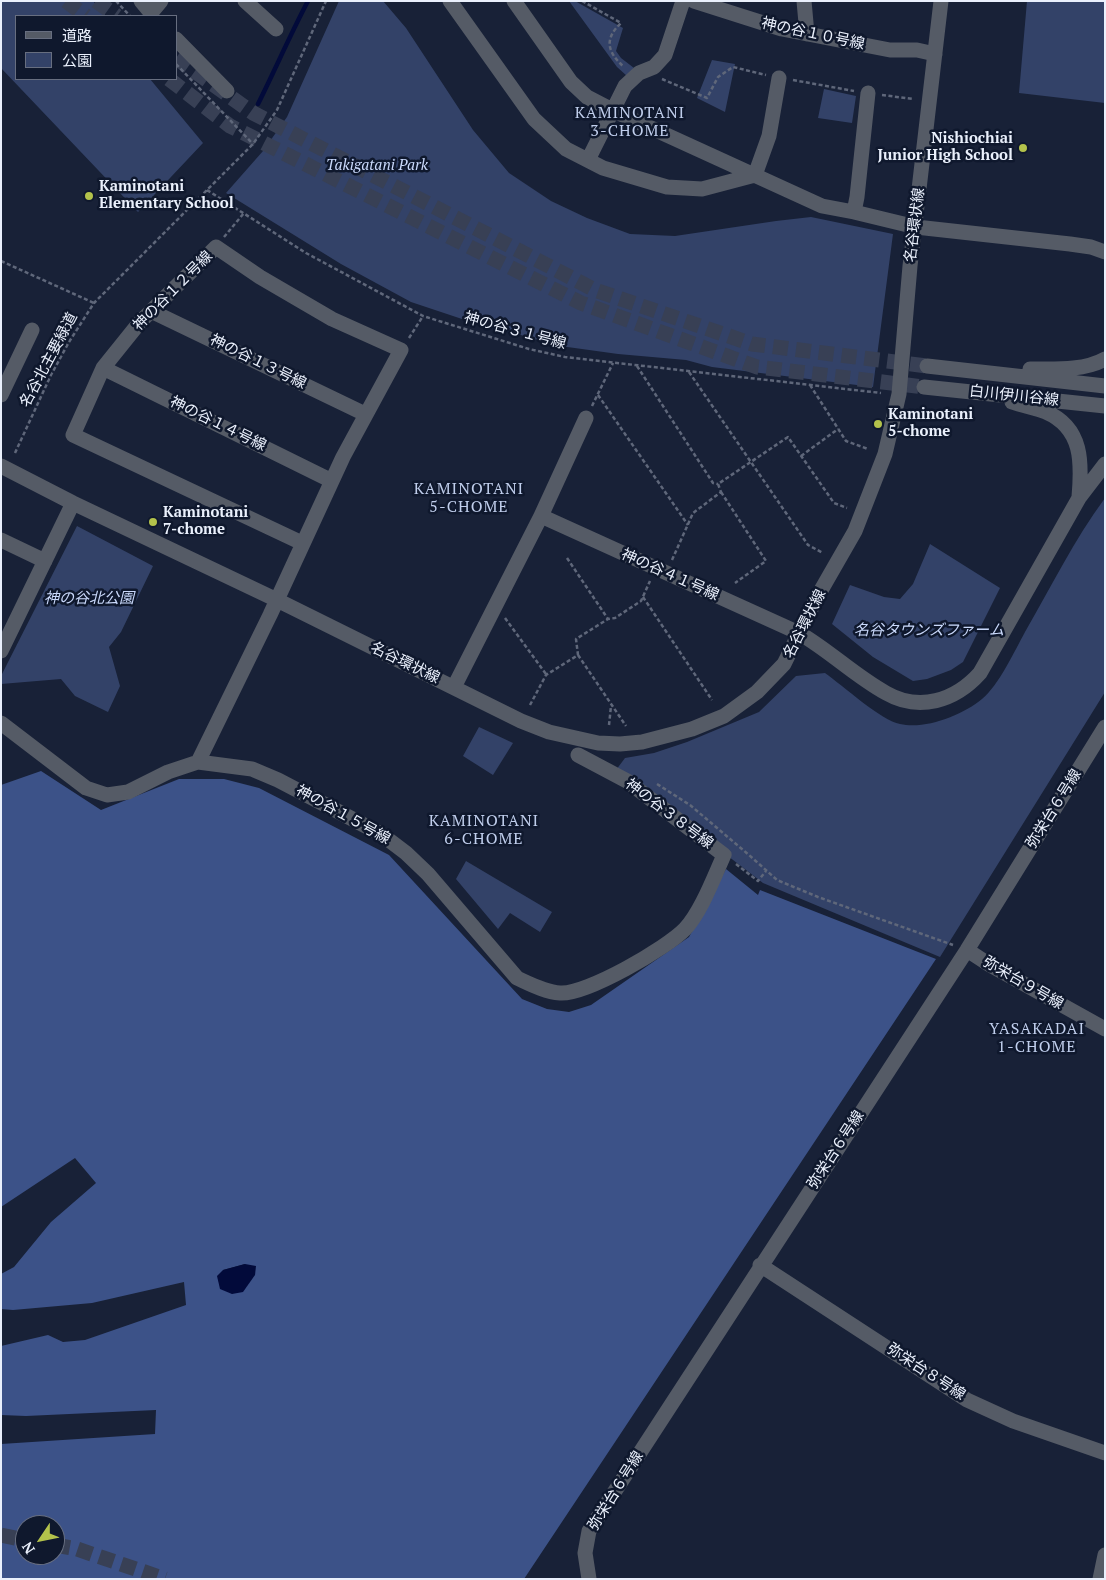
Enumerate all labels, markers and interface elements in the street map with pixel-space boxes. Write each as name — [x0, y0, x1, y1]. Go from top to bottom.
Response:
street label: 神の谷１０号線 — [760, 14, 866, 54]
legend — [15, 15, 178, 80]
text: 道路 — [62, 25, 92, 45]
text: 公園 — [62, 50, 92, 70]
district label: KAMINOTANI 3-CHOME — [574, 103, 686, 141]
place label: Nishiochiai Junior High School — [877, 130, 1013, 165]
marker: Nishiochiai Junior High School — [1017, 142, 1029, 154]
park label: Takigatani Park — [326, 157, 428, 175]
place label: Kaminotani Elementary School — [99, 178, 234, 213]
street label: 名谷環状線 — [901, 187, 929, 263]
marker: Kaminotani Elementary School — [83, 190, 95, 202]
street label: 神の谷１２号線 — [130, 248, 216, 334]
street label: 名谷北主要緑道 — [16, 309, 82, 411]
street label: 神の谷３１号線 — [462, 309, 568, 353]
street label: 神の谷１３号線 — [207, 331, 309, 393]
street label: 白川伊川谷線 — [968, 382, 1060, 410]
street label: 神の谷１４号線 — [167, 393, 269, 455]
place label: Kaminotani 5-chome — [888, 406, 973, 441]
marker: Kaminotani 5-chome — [872, 418, 884, 430]
district label: KAMINOTANI 5-CHOME — [413, 479, 525, 517]
place label: Kaminotani 7-chome — [163, 504, 248, 539]
marker: Kaminotani 7-chome — [147, 516, 159, 528]
street label: 神の谷４１号線 — [618, 545, 722, 605]
street label: 名谷環状線 — [780, 587, 830, 661]
park label: 神の谷北公園 — [44, 590, 134, 608]
park label: 名谷タウンズファーム — [854, 622, 1004, 640]
street label: 名谷環状線 — [367, 638, 443, 688]
street label: 弥栄台６号線 — [1023, 766, 1085, 852]
street label: 神の谷３８号線 — [622, 775, 716, 853]
street label: 神の谷１５号線 — [293, 782, 393, 848]
district label: KAMINOTANI 6-CHOME — [428, 811, 540, 849]
street label: 弥栄台９号線 — [980, 953, 1066, 1013]
district label: YASAKADAI 1-CHOME — [988, 1019, 1086, 1057]
street label: 弥栄台６号線 — [804, 1107, 868, 1193]
street label: 弥栄台８号線 — [883, 1340, 969, 1404]
street label: 弥栄台６号線 — [585, 1448, 647, 1534]
north arrow — [15, 1515, 65, 1565]
text: N — [17, 1538, 39, 1558]

